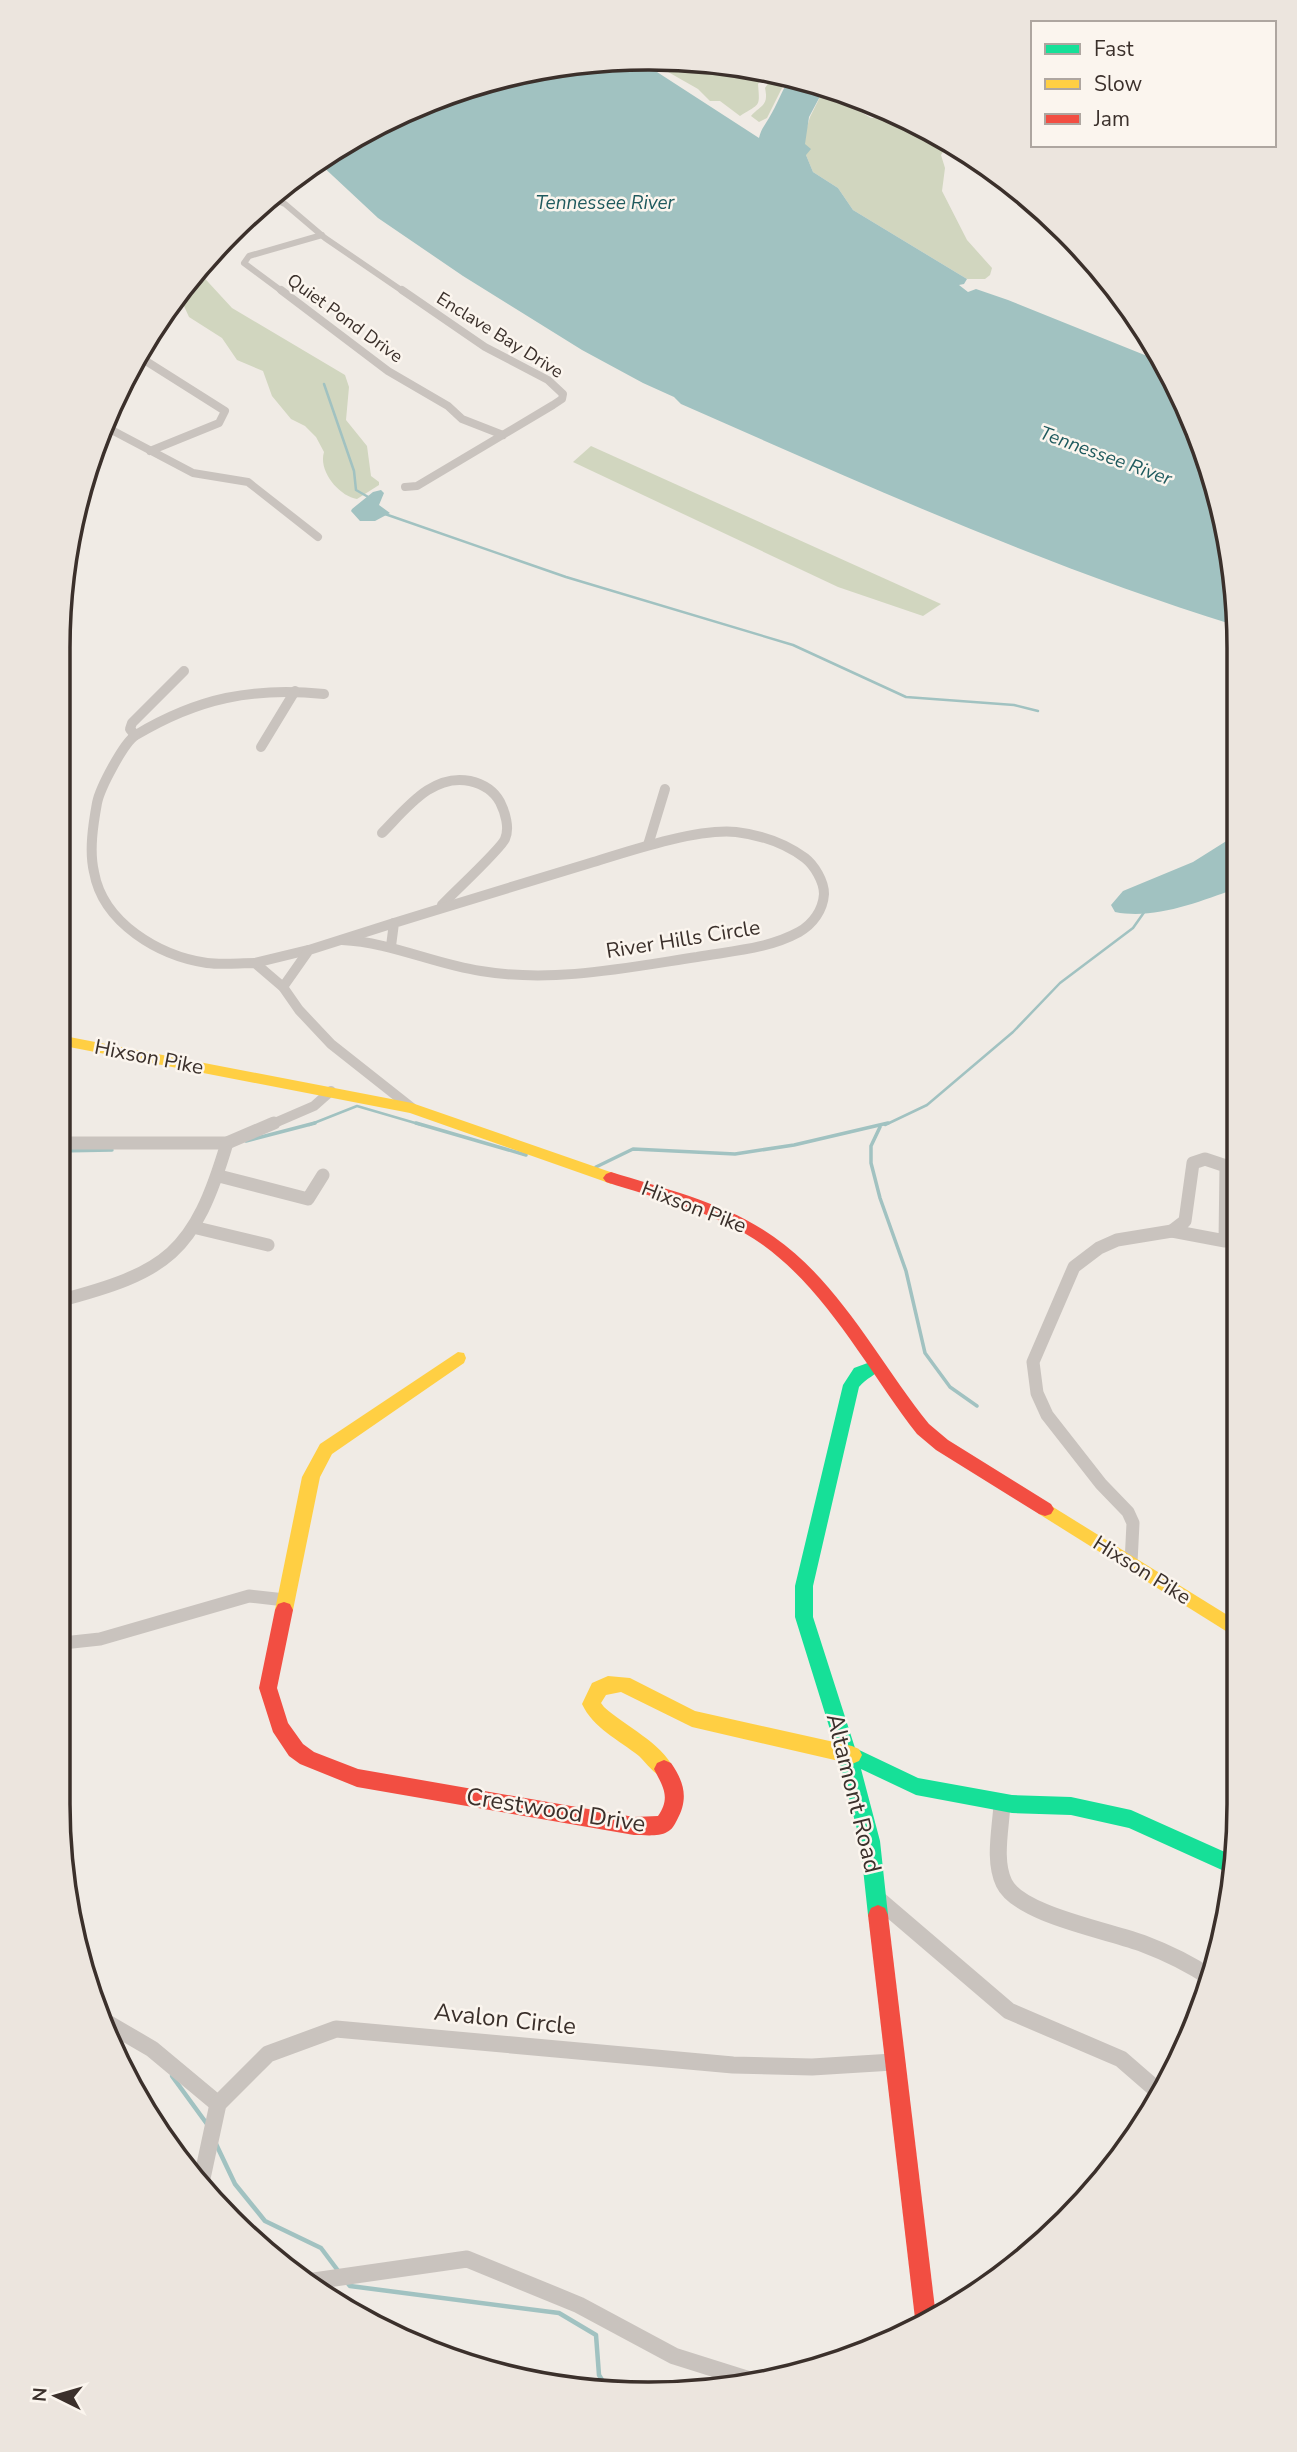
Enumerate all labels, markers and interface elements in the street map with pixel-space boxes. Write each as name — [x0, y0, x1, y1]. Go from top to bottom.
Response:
legend — [1031, 21, 1276, 147]
text: Fast — [1094, 35, 1134, 63]
text: Slow — [1094, 70, 1143, 98]
text: Jam — [1093, 105, 1130, 133]
water label: Tennessee River — [536, 190, 676, 216]
street label: Quiet Pond Drive — [282, 268, 408, 368]
street label: Enclave Bay Drive — [432, 286, 568, 384]
water label: Tennessee River — [1036, 420, 1176, 492]
street label: River Hills Circle — [604, 913, 762, 965]
street label: Hixson Pike — [92, 1033, 206, 1081]
street label: Hixson Pike — [637, 1174, 751, 1240]
street label: Hixson Pike — [1088, 1529, 1196, 1611]
street label: Altamont Road — [819, 1710, 889, 1876]
street label: Crestwood Drive — [464, 1780, 648, 1840]
street label: Avalon Circle — [432, 1996, 578, 2042]
north arrow — [21, 2361, 91, 2431]
text: N — [26, 2386, 54, 2403]

